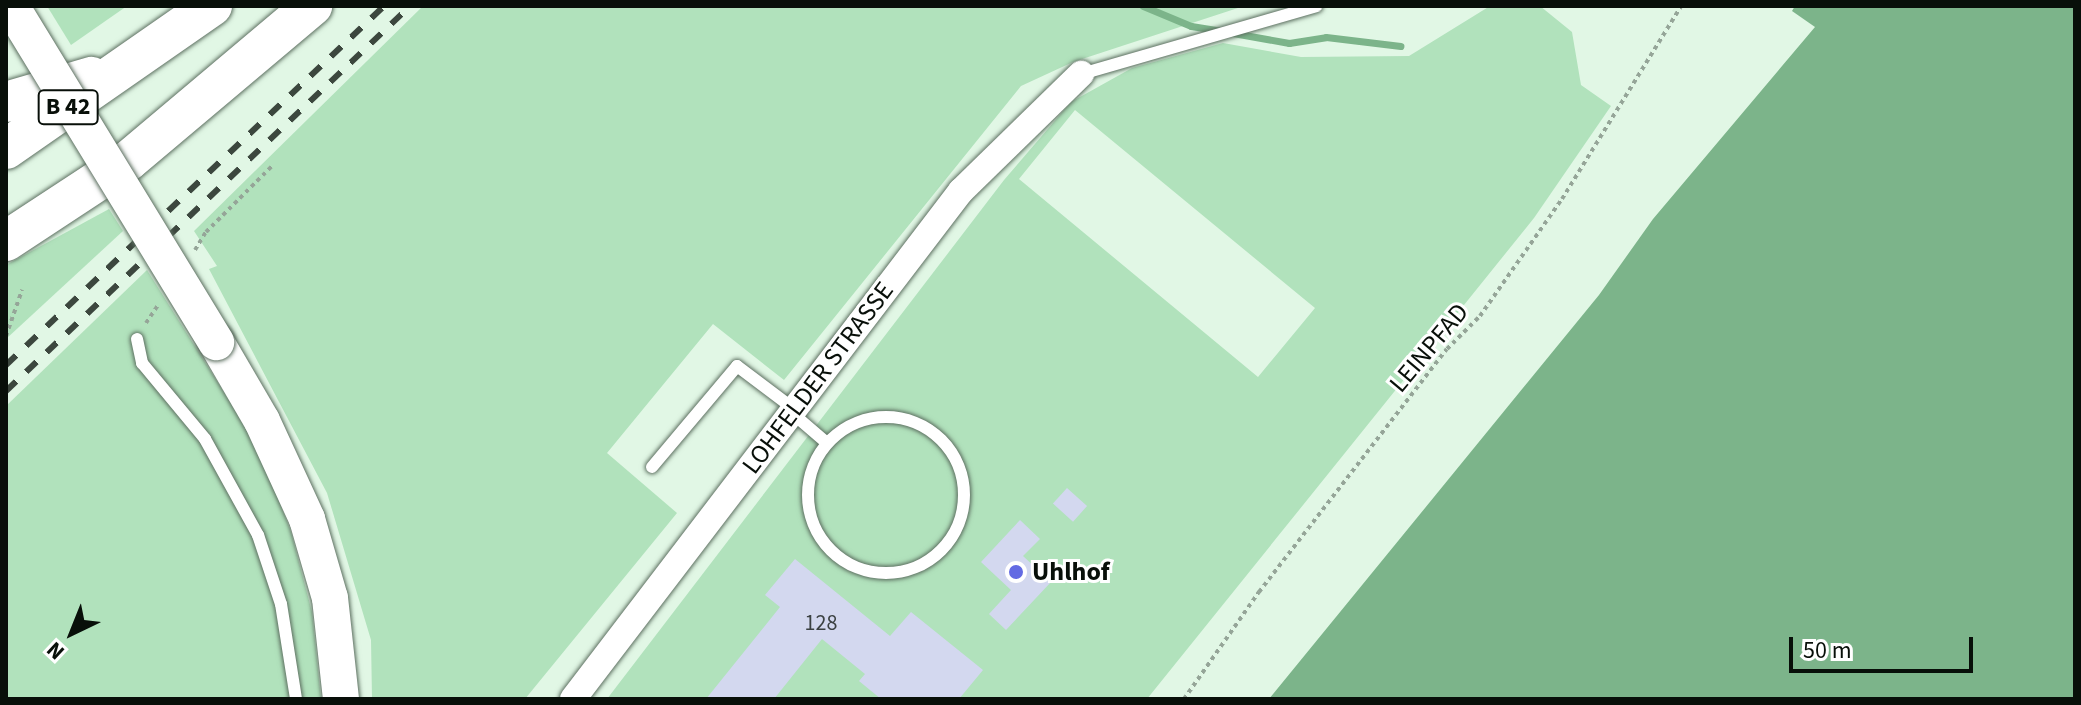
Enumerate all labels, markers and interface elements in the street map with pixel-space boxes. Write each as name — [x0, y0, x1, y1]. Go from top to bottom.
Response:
road number: B 42 — [36, 87, 100, 127]
street label: LOHFELDER STRASSE — [736, 276, 900, 480]
street label: LEINPFAD — [1383, 297, 1475, 399]
place label: Uhlhof — [1032, 556, 1110, 588]
marker: Uhlhof — [1007, 563, 1025, 581]
north arrow — [32, 593, 112, 673]
house number: 128 — [805, 611, 837, 637]
scale bar — [1793, 621, 1977, 671]
text: 50 m — [1803, 633, 1852, 668]
text: N — [39, 634, 72, 667]

